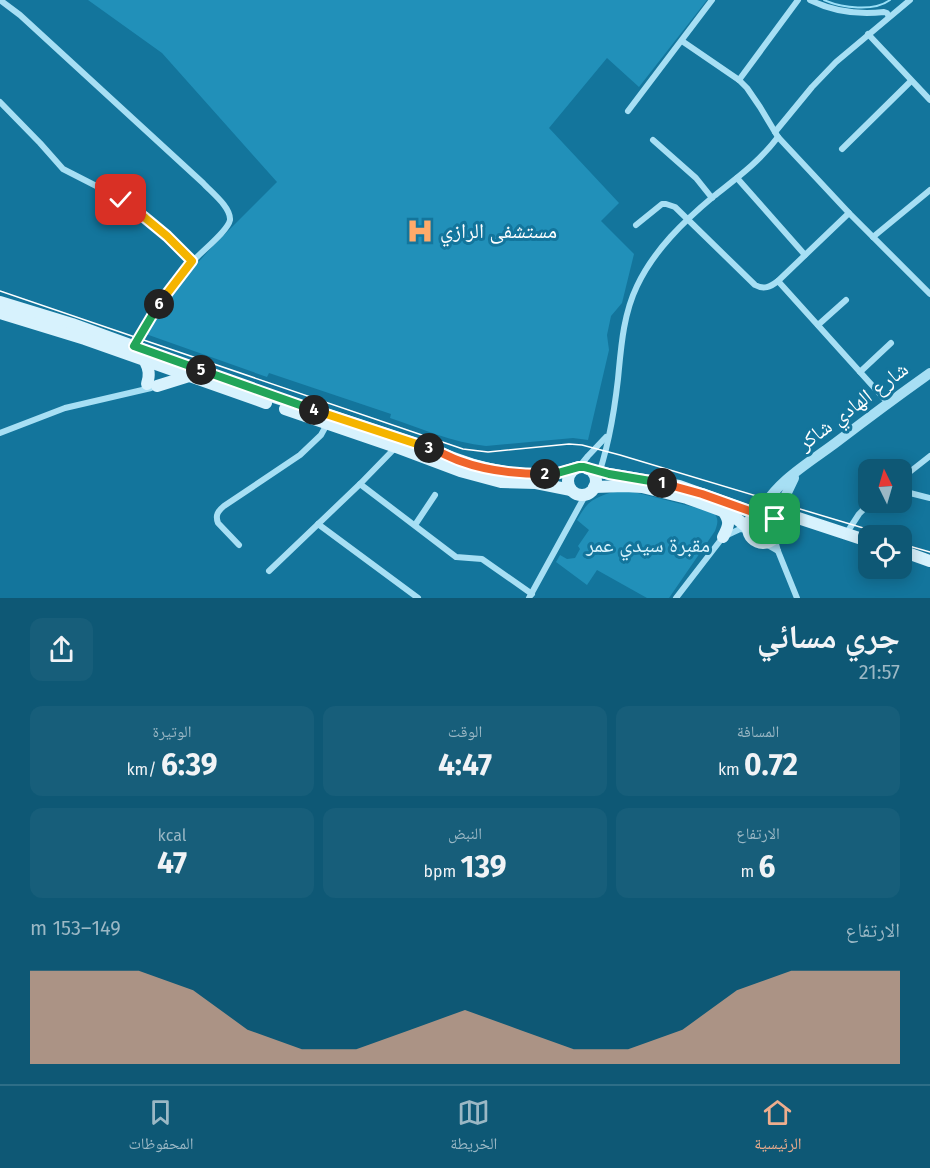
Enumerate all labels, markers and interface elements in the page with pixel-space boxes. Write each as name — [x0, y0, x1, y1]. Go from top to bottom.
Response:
pin — [95, 174, 146, 225]
icon: check — [104, 183, 137, 216]
hospital icon: مستشفى الرازي — [405, 216, 435, 246]
place label: مستشفى الرازي — [440, 218, 557, 247]
pin: 6 — [144, 289, 174, 319]
text: 6 — [154, 294, 164, 313]
pin: 5 — [186, 355, 216, 385]
street label: شارع الهادي شاكر — [792, 356, 915, 459]
text: 5 — [197, 360, 205, 379]
pin: 4 — [299, 395, 329, 425]
text: 4 — [309, 400, 319, 419]
pin: 3 — [414, 433, 444, 463]
text: 3 — [425, 438, 433, 457]
pin: 2 — [530, 459, 560, 489]
north arrow — [858, 459, 912, 513]
map controls — [858, 459, 912, 579]
text: 2 — [541, 464, 549, 483]
pin: 1 — [647, 468, 677, 498]
text: 1 — [658, 473, 666, 492]
pin — [749, 493, 800, 544]
icon: arrive — [758, 502, 791, 535]
button: locate — [858, 525, 912, 579]
park label: مقبرة سيدي عمر — [585, 532, 710, 561]
text: جري مسائي — [757, 617, 900, 657]
button: share — [30, 618, 93, 681]
text: 21:57 — [859, 660, 900, 684]
text: الوتيرة — [153, 722, 191, 741]
text: الوقت — [448, 722, 482, 741]
text: المسافة — [737, 722, 779, 741]
text: 6:39 — [161, 747, 218, 783]
text: 4:47 — [438, 747, 492, 783]
text: 0.72 — [744, 747, 798, 783]
text: /km — [126, 760, 161, 779]
text: km — [718, 760, 744, 779]
text: النبض — [448, 824, 482, 843]
text: الارتفاع — [736, 824, 780, 843]
text: kcal — [158, 826, 186, 845]
text: 47 — [157, 845, 187, 881]
text: 139 — [460, 849, 506, 885]
text: 6 — [759, 849, 775, 885]
text: bpm — [424, 862, 460, 881]
text: m — [741, 862, 759, 881]
text: 149–153 m — [30, 916, 121, 940]
text: الارتفاع — [845, 918, 900, 942]
tab: المحفوظات — [128, 1096, 194, 1159]
tab: الخريطة — [450, 1096, 497, 1159]
tab: الرئيسية — [754, 1096, 802, 1159]

